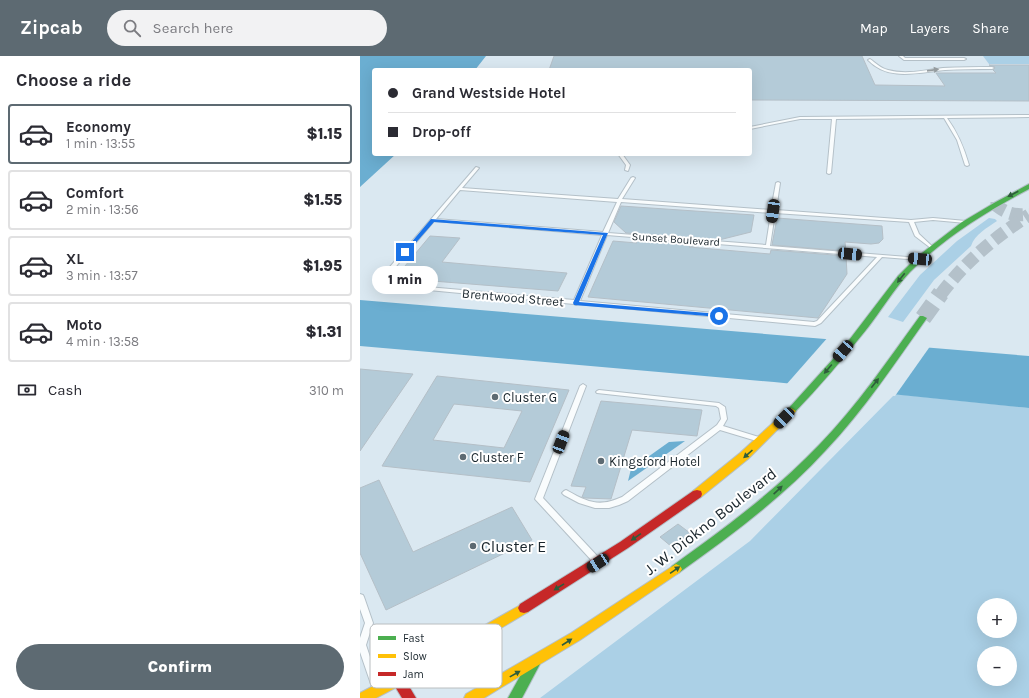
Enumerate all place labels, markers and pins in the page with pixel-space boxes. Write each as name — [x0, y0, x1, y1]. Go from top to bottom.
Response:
place label: Cluster G — [503, 390, 557, 405]
marker: Cluster G — [490, 392, 500, 402]
place label: Cluster F — [471, 450, 524, 465]
marker: Cluster F — [458, 452, 468, 462]
place label: Kingsford Hotel — [609, 454, 700, 469]
marker: Kingsford Hotel — [596, 456, 606, 466]
place label: Cluster E — [481, 537, 546, 556]
marker: Cluster E — [468, 541, 478, 551]

